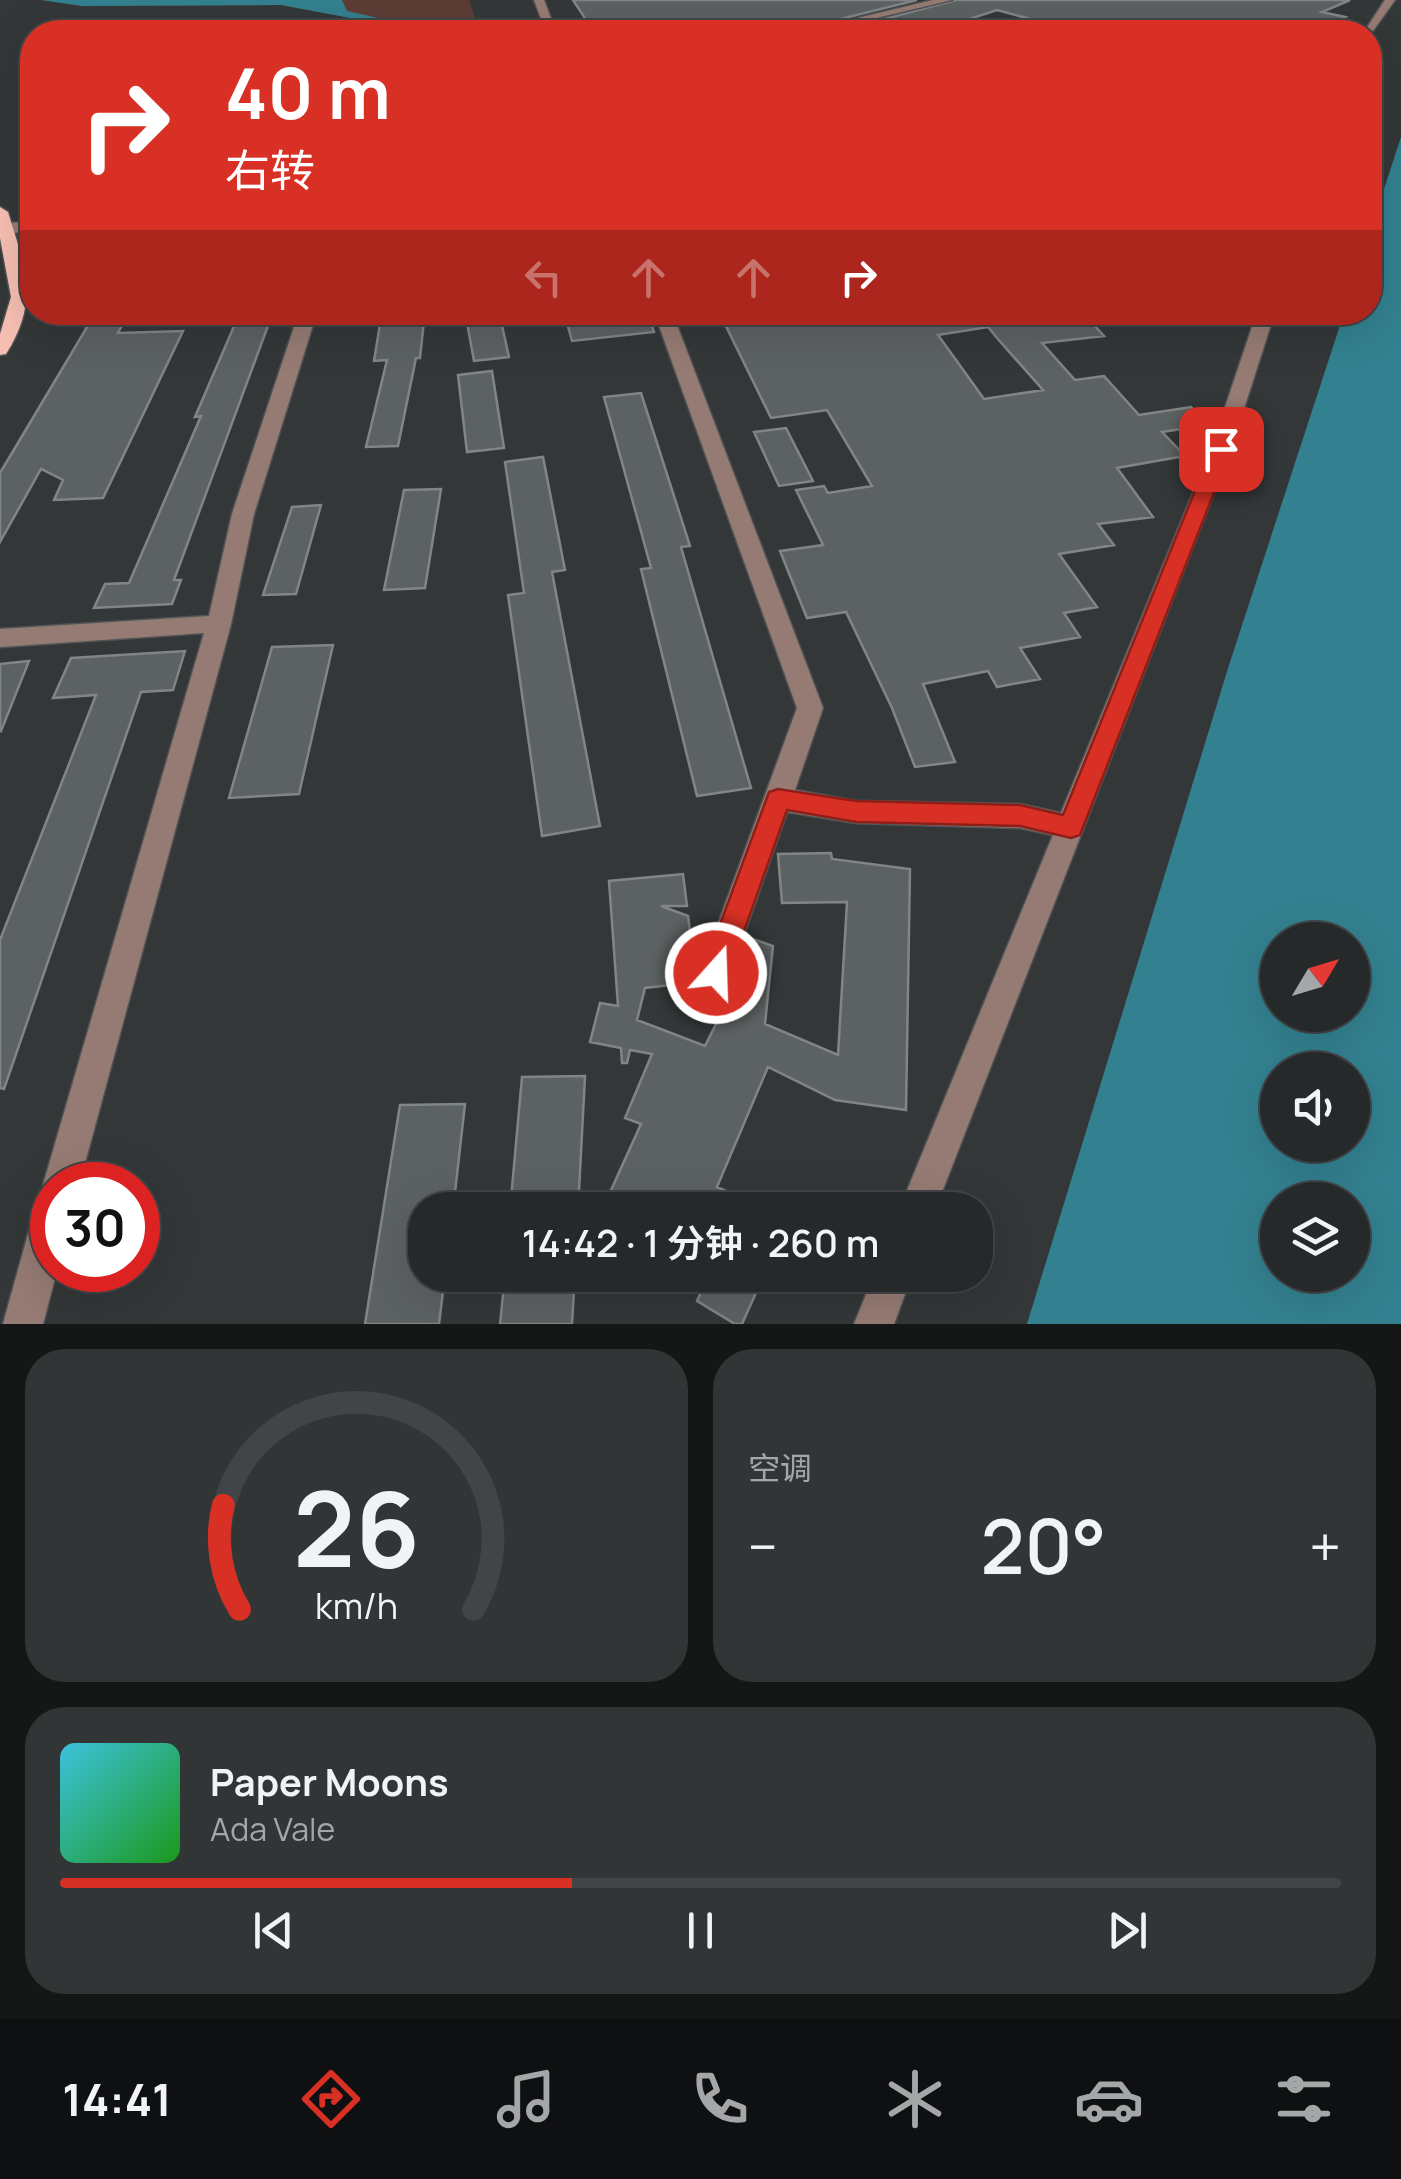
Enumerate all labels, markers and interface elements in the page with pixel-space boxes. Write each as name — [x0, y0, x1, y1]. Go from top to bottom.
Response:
text: 40 m — [225, 44, 391, 140]
icon: right — [60, 60, 190, 190]
text: 右转 — [225, 139, 315, 201]
icon: left — [516, 250, 571, 305]
icon: ahead — [621, 250, 676, 305]
icon: ahead — [726, 250, 781, 305]
icon: right — [831, 250, 886, 305]
pin — [1179, 407, 1264, 492]
icon: arrive — [1194, 422, 1249, 477]
position arrow — [664, 921, 768, 1025]
north arrow — [1260, 922, 1370, 1032]
map controls — [1260, 922, 1370, 1292]
button: sound — [1260, 1052, 1370, 1162]
speed limit sign: 30 — [30, 1162, 160, 1292]
button: layers — [1260, 1182, 1370, 1292]
text: 14:42 · 1 分钟 · 260 m — [522, 1216, 879, 1268]
text: 空调 — [748, 1446, 812, 1490]
text: 26 — [293, 1456, 420, 1598]
text: 20° — [981, 1494, 1106, 1597]
text: − — [748, 1508, 778, 1584]
text: + — [1309, 1508, 1341, 1584]
text: km/h — [315, 1581, 398, 1630]
text: Paper Moons — [210, 1755, 449, 1807]
text: Ada Vale — [210, 1807, 335, 1851]
icon: previous — [246, 1903, 301, 1958]
icon: pause — [673, 1903, 728, 1958]
icon: next — [1100, 1903, 1155, 1958]
icon: directions — [296, 2064, 366, 2134]
icon: music — [491, 2064, 561, 2134]
icon: phone — [685, 2064, 755, 2134]
icon: climate — [880, 2064, 950, 2134]
icon: car — [1074, 2064, 1144, 2134]
icon: filters — [1269, 2064, 1339, 2134]
text: 14:41 — [62, 2068, 172, 2130]

